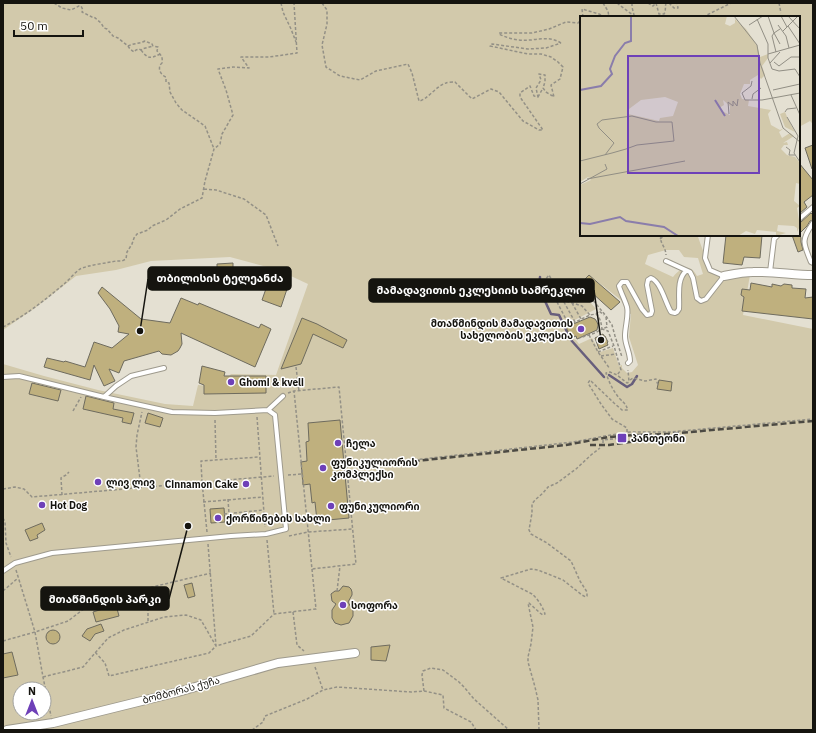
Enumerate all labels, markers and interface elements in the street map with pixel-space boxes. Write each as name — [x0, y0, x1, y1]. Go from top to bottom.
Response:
scale bar — [14, 12, 83, 38]
inset map — [580, 16, 800, 236]
text: 50 m — [20, 18, 48, 33]
callout: თბილისის ტელეანძა — [148, 267, 291, 290]
text: თბილისის ტელეანძა — [157, 271, 283, 285]
callout: მამადავითის ეკლესიის სამრეკლო — [369, 279, 594, 302]
text: მამადავითის ეკლესიის სამრეკლო — [377, 283, 586, 297]
place label: მთაწმინდის მამადავითის სახელობის ეკლესია — [431, 317, 573, 342]
marker: მთაწმინდის მამადავითის სახელობის ეკლესია — [576, 324, 586, 334]
place label: Ghomi & kveli — [239, 376, 304, 389]
marker: Ghomi & kveli — [226, 377, 236, 387]
marker: პანთეონი — [616, 432, 628, 444]
place label: პანთეონი — [631, 432, 685, 445]
place label: ჩელა — [346, 437, 376, 450]
marker: ჩელა — [333, 438, 343, 448]
place label: ფუნიკულიორის კომპლექსი — [331, 456, 418, 481]
marker: ფუნიკულიორის კომპლექსი — [318, 463, 328, 473]
place label: ლივ ლივ — [106, 476, 155, 489]
marker: ლივ ლივ — [93, 477, 103, 487]
place label: Cinnamon Cake — [165, 478, 238, 491]
marker: Cinnamon Cake — [241, 479, 251, 489]
place label: Hot Dog — [50, 499, 88, 512]
marker: Hot Dog — [37, 500, 47, 510]
place label: ფუნიკულიორი — [339, 500, 420, 513]
marker: ფუნიკულიორი — [326, 501, 336, 511]
place label: ქორწინების სახლი — [226, 512, 331, 525]
marker: ქორწინების სახლი — [213, 513, 223, 523]
callout: მთაწმინდის პარკი — [41, 587, 169, 610]
text: მთაწმინდის პარკი — [49, 592, 162, 606]
place label: სოფორა — [351, 599, 398, 612]
marker: სოფორა — [338, 600, 348, 610]
street label: ბომბორას ქუჩა — [141, 673, 221, 707]
north arrow — [12, 681, 52, 721]
text: N — [28, 684, 36, 698]

